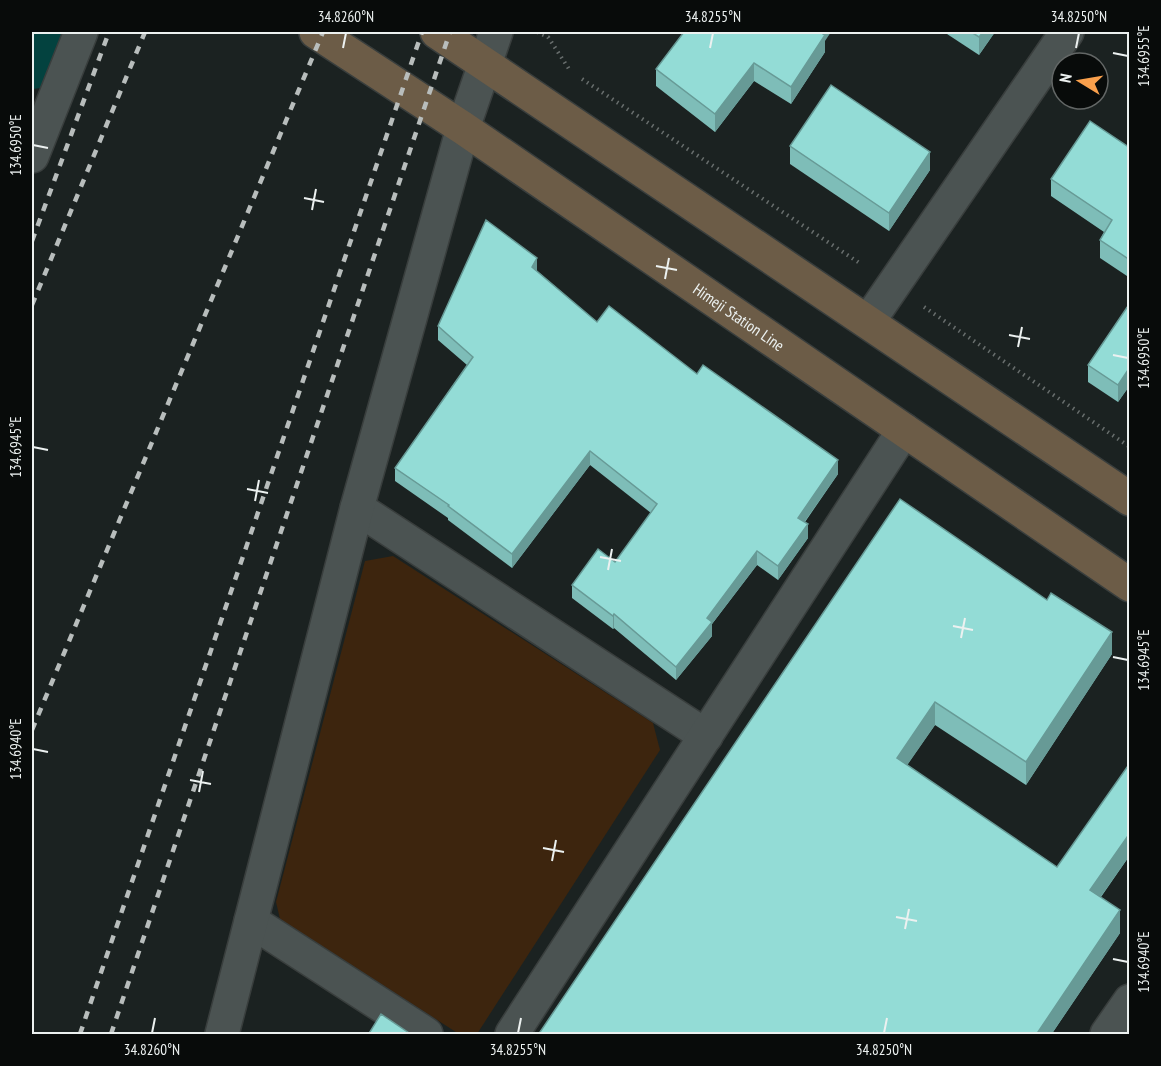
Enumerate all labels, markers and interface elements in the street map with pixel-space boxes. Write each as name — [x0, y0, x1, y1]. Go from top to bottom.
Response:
text: 34.8260°N — [318, 7, 374, 26]
text: 34.8255°N — [685, 7, 741, 26]
text: 34.8250°N — [1051, 7, 1107, 26]
text: 134.6955°E — [1134, 25, 1153, 87]
north arrow — [1050, 51, 1110, 111]
text: N — [1055, 72, 1076, 84]
text: 134.6950°E — [6, 114, 25, 176]
street label: Himeji Station Line — [689, 279, 788, 355]
text: 134.6950°E — [1134, 327, 1153, 389]
text: 134.6945°E — [6, 416, 25, 478]
text: 134.6945°E — [1134, 629, 1153, 691]
text: 134.6940°E — [6, 718, 25, 780]
text: 134.6940°E — [1134, 931, 1153, 993]
text: 34.8260°N — [124, 1040, 180, 1059]
text: 34.8255°N — [490, 1040, 546, 1059]
text: 34.8250°N — [856, 1040, 912, 1059]

